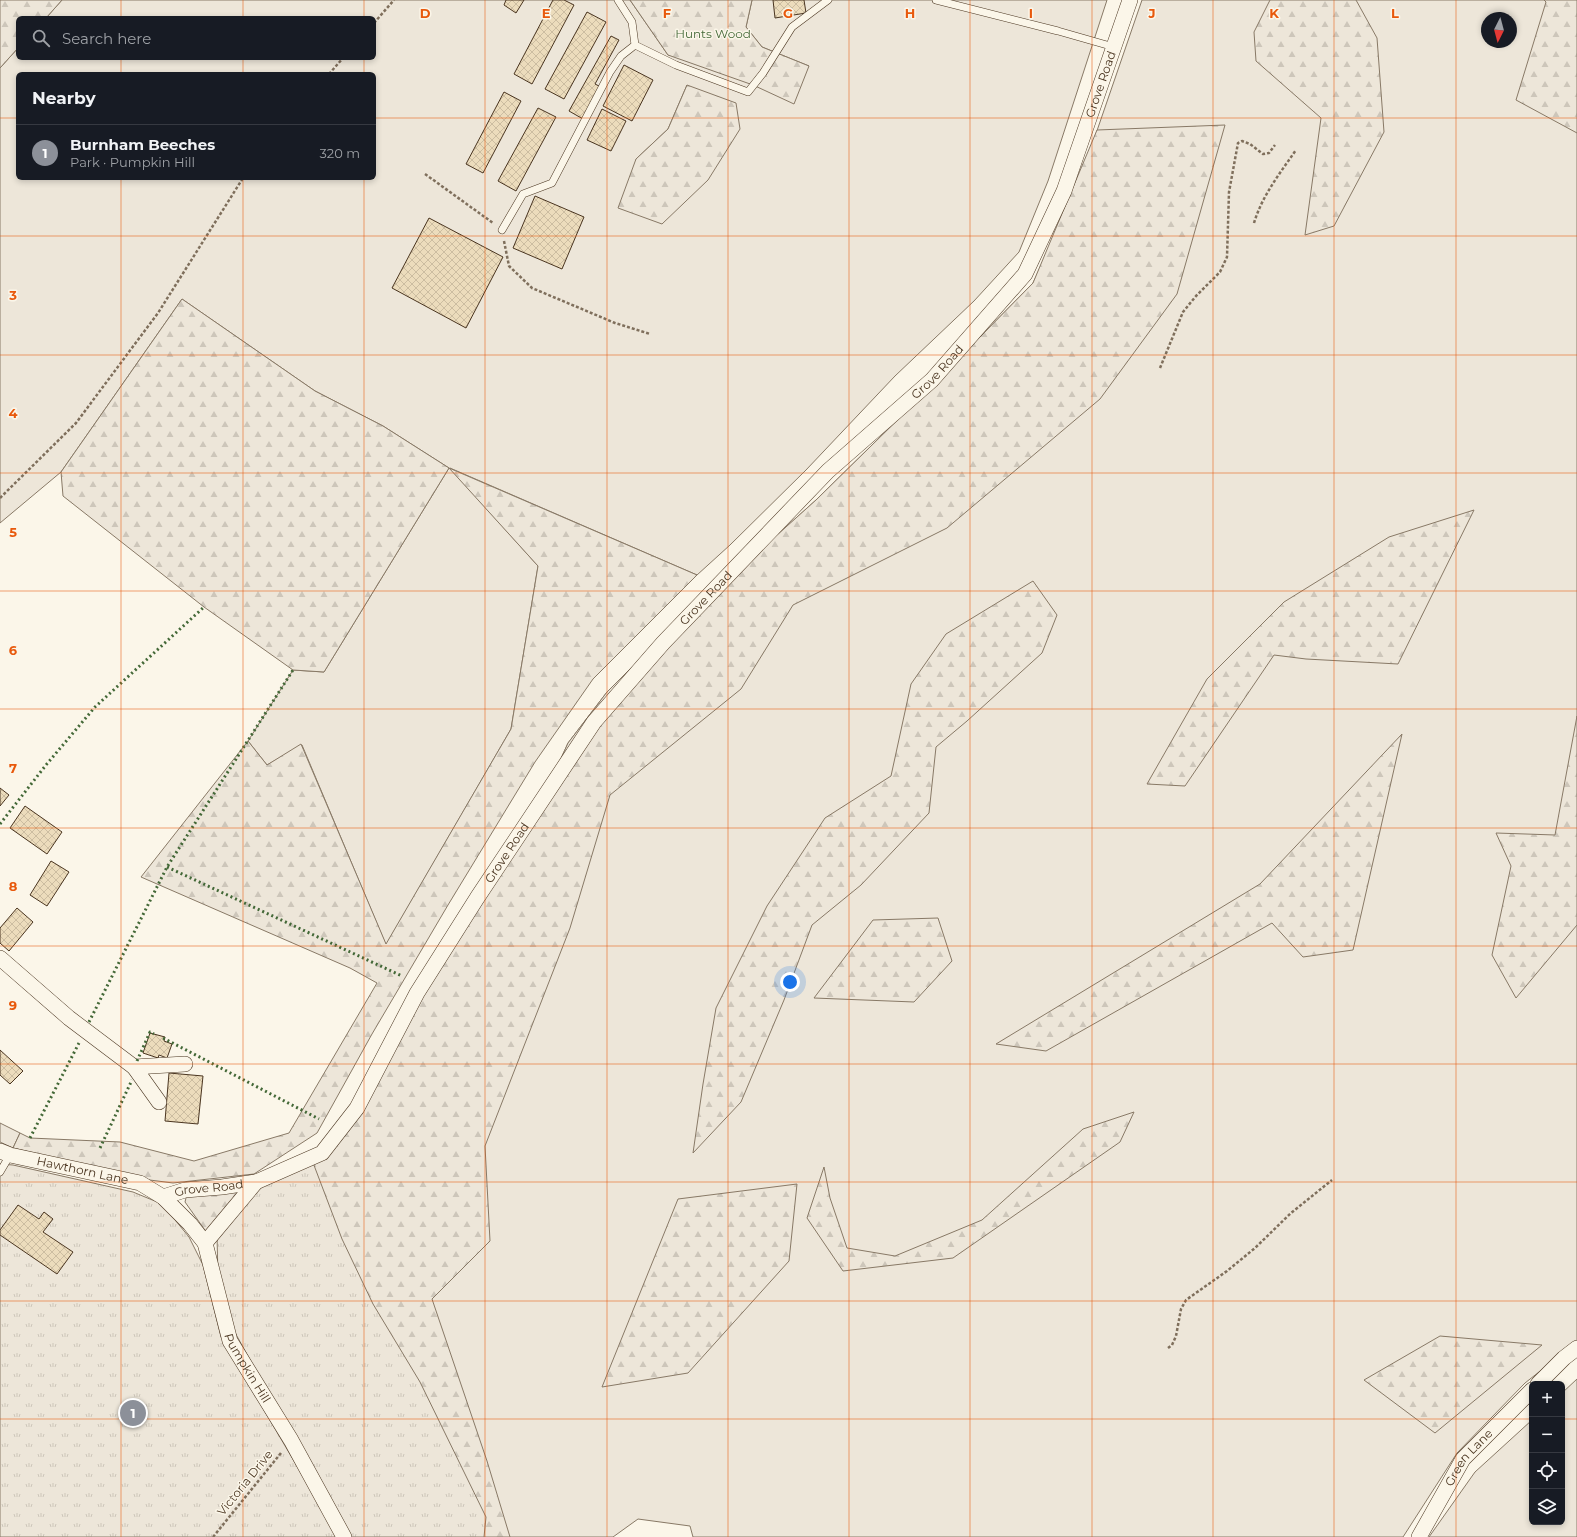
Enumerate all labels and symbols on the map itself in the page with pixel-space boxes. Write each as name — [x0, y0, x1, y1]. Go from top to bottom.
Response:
text: D — [420, 5, 431, 21]
text: E — [542, 5, 551, 21]
text: F — [663, 5, 671, 21]
text: G — [783, 5, 793, 21]
text: H — [905, 5, 915, 21]
text: I — [1029, 5, 1033, 21]
text: J — [1147, 5, 1156, 21]
text: K — [1269, 5, 1279, 21]
text: L — [1391, 5, 1399, 21]
north arrow — [1481, 12, 1517, 48]
park label: Hunts Wood — [675, 26, 751, 41]
street label: Grove Road — [1082, 49, 1119, 120]
text: 3 — [8, 287, 17, 303]
street label: Grove Road — [908, 341, 966, 402]
text: 4 — [9, 405, 18, 421]
text: 5 — [9, 524, 17, 540]
street label: Grove Road — [676, 568, 735, 628]
text: 6 — [9, 642, 18, 658]
text: 7 — [9, 760, 17, 776]
street label: Grove Road — [481, 819, 532, 886]
text: 8 — [9, 878, 18, 894]
your location — [780, 972, 800, 992]
text: 9 — [9, 997, 17, 1013]
street label: Hawthorn Lane — [35, 1153, 130, 1187]
street label: Grove Road — [172, 1176, 244, 1200]
street label: Pumpkin Hill — [221, 1332, 274, 1405]
pin: 1 — [120, 1398, 146, 1428]
street label: Green Lane — [1441, 1426, 1496, 1489]
street label: Victoria Drive — [214, 1447, 276, 1518]

